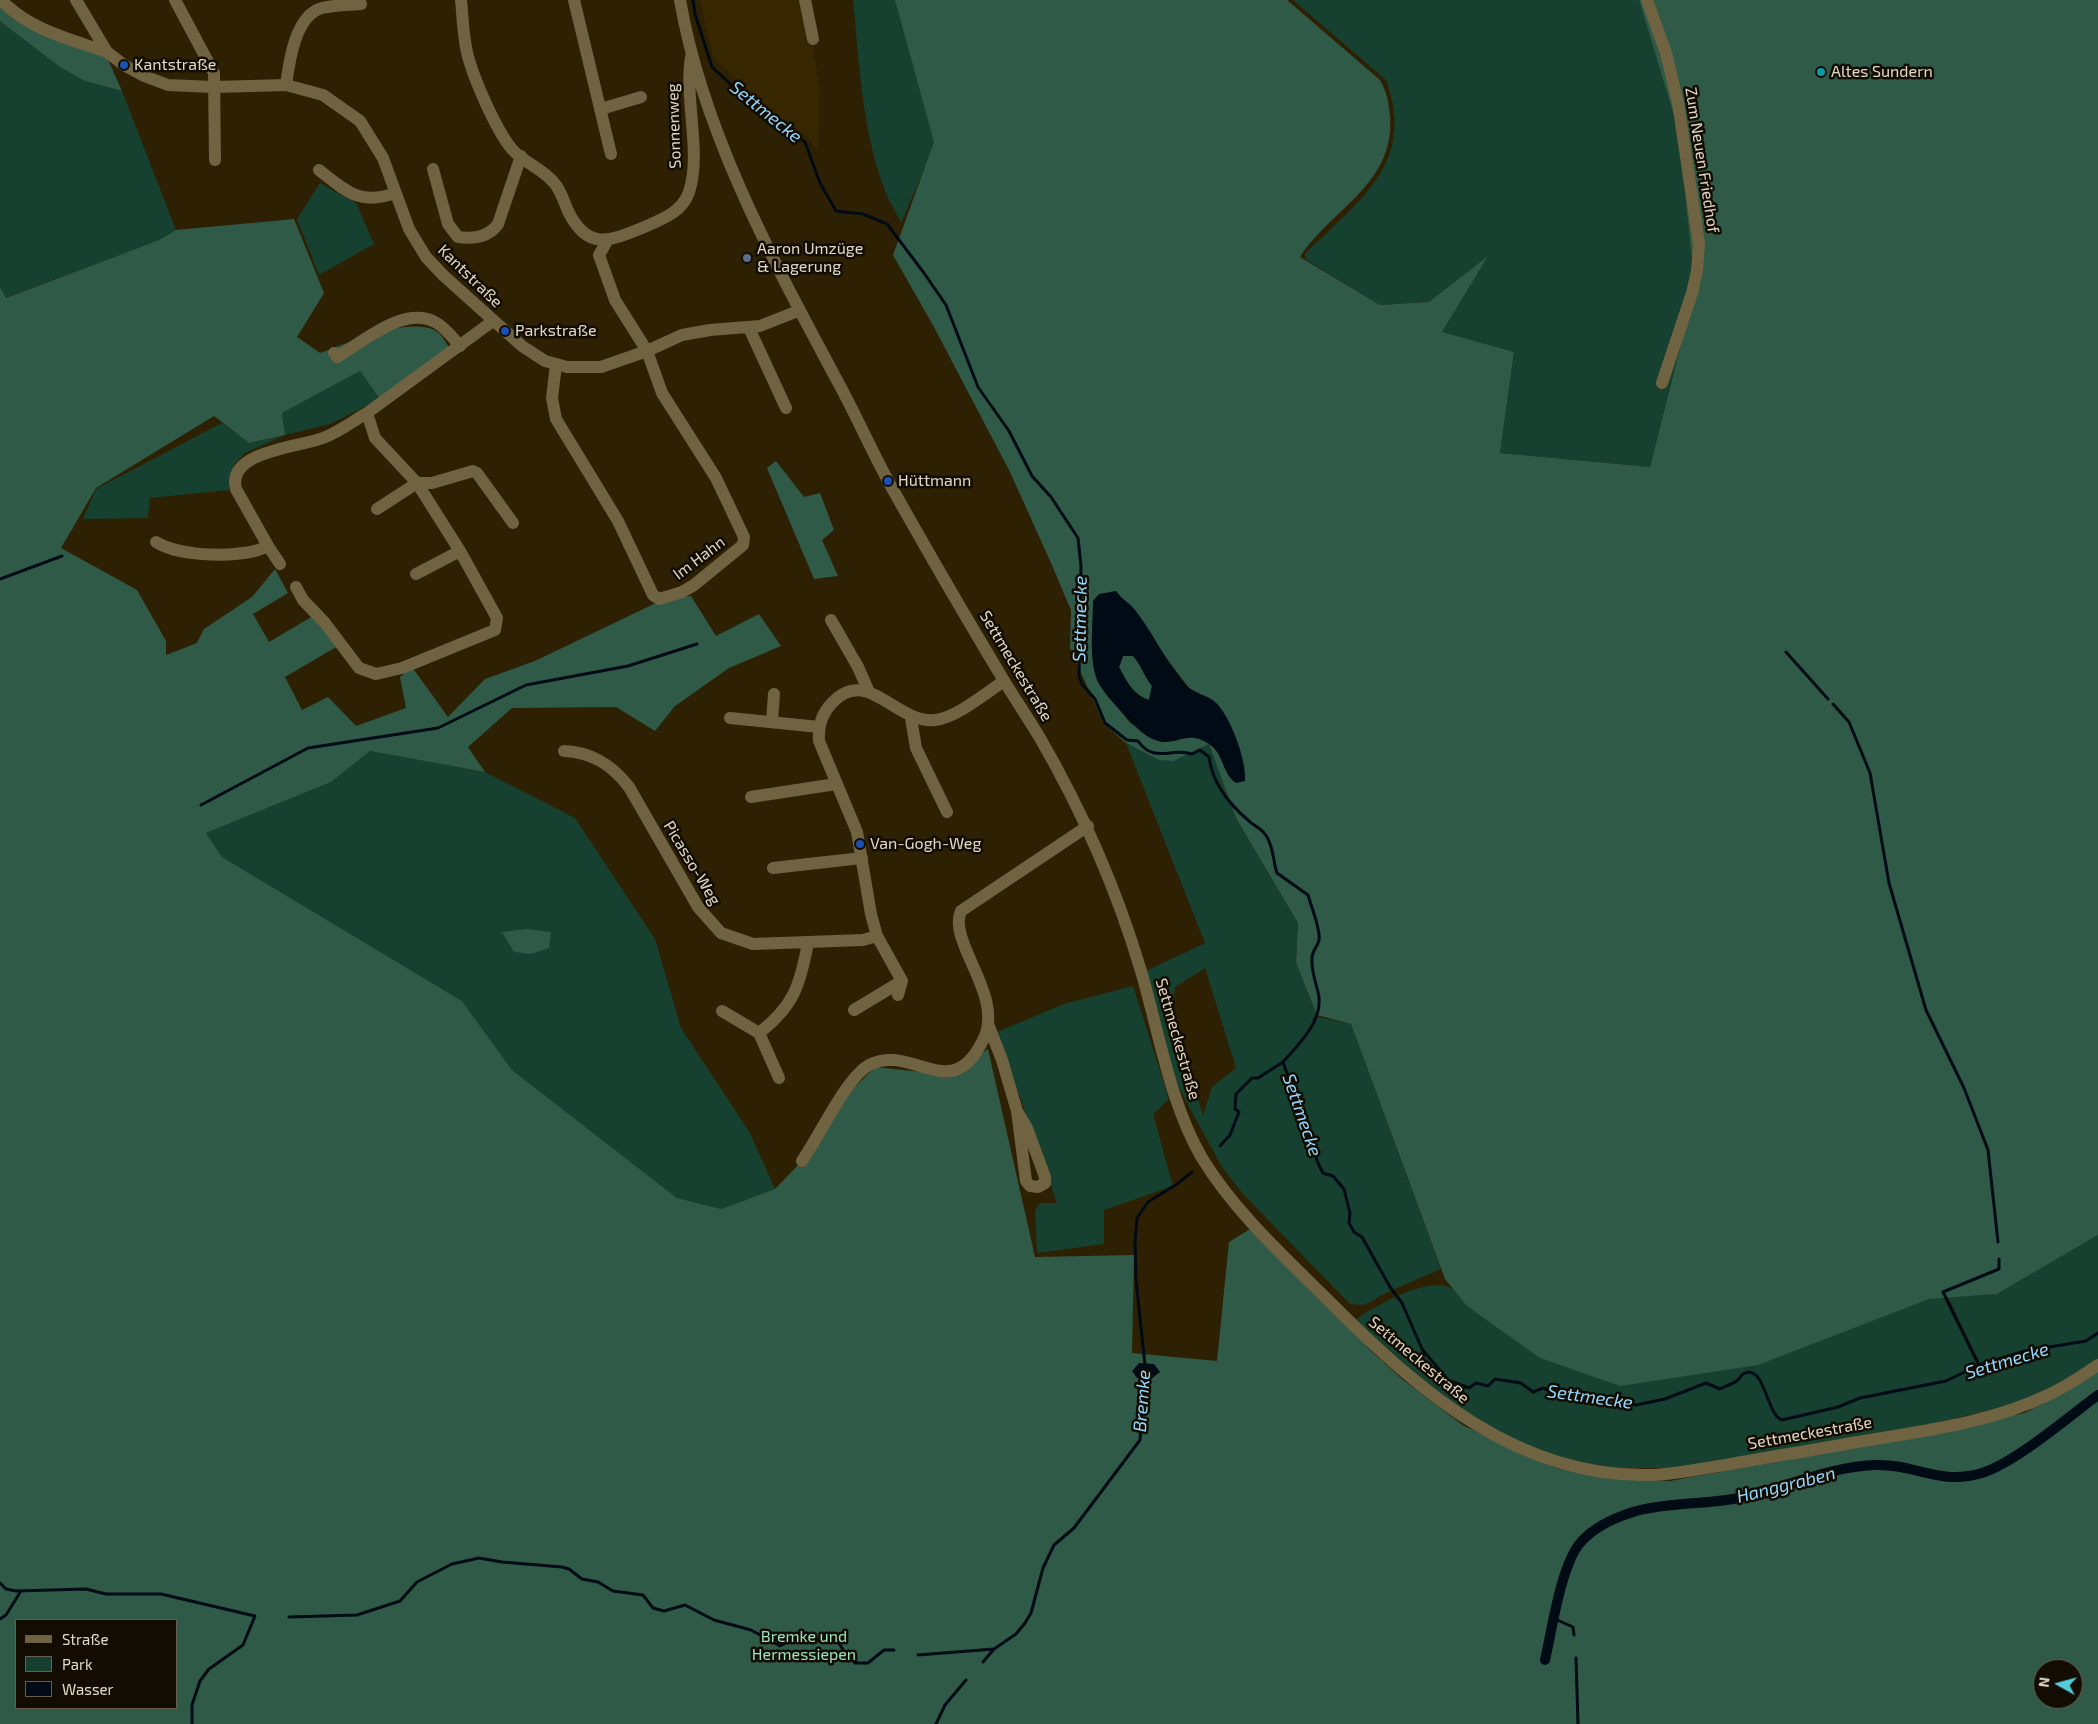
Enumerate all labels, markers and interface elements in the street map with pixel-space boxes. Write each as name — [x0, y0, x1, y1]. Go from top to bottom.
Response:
place label: Kantstraße — [134, 55, 216, 75]
marker: Kantstraße — [118, 59, 130, 71]
place label: Altes Sundern — [1831, 62, 1933, 82]
marker: Altes Sundern — [1815, 66, 1827, 78]
water label: Settmecke — [726, 76, 806, 148]
street label: Sonnenweg — [663, 83, 685, 169]
street label: Zum Neuen Friedhof — [1681, 86, 1723, 234]
place label: Aaron Umzüge & Lagerung — [757, 239, 863, 277]
street label: Kantstraße — [434, 240, 506, 312]
marker: Aaron Umzüge & Lagerung — [741, 252, 753, 264]
place label: Parkstraße — [515, 321, 597, 341]
marker: Parkstraße — [499, 325, 511, 337]
place label: Hüttmann — [898, 471, 971, 491]
marker: Hüttmann — [882, 475, 894, 487]
street label: Im Hahn — [669, 532, 729, 584]
water label: Settmecke — [1068, 576, 1092, 662]
street label: Settmeckestraße — [975, 607, 1057, 725]
street label: Picasso-Weg — [659, 817, 725, 909]
place label: Van-Gogh-Weg — [870, 834, 981, 854]
marker: Van-Gogh-Weg — [854, 838, 866, 850]
street label: Settmeckestraße — [1151, 976, 1205, 1102]
water label: Settmecke — [1278, 1071, 1326, 1159]
street label: Settmeckestraße — [1365, 1312, 1473, 1408]
water label: Settmecke — [1963, 1338, 2051, 1384]
water label: Bremke — [1129, 1369, 1155, 1433]
water label: Settmecke — [1546, 1380, 1634, 1414]
street label: Settmeckestraße — [1747, 1413, 1873, 1453]
water label: Hanggraben — [1734, 1462, 1838, 1508]
legend — [15, 1619, 178, 1709]
park label: Bremke und Hermessiepen — [752, 1627, 856, 1665]
text: Straße — [62, 1630, 108, 1648]
text: Park — [62, 1655, 93, 1673]
north arrow — [2033, 1659, 2083, 1709]
text: N — [2035, 1676, 2053, 1688]
text: Wasser — [62, 1680, 114, 1698]

